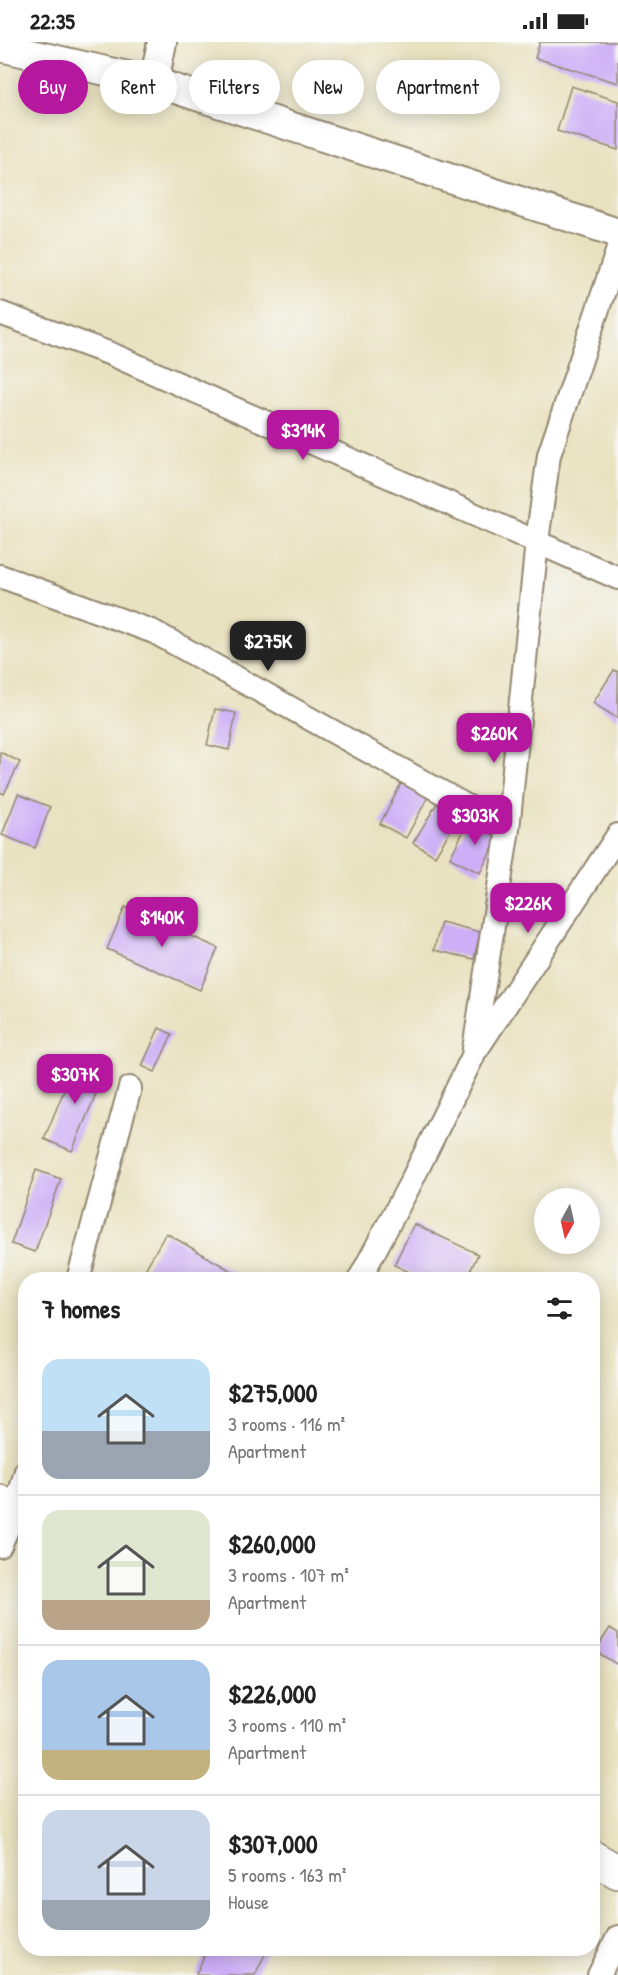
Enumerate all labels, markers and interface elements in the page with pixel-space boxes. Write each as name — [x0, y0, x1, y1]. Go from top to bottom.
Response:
text: 22:35 — [30, 6, 75, 36]
chip: Buy — [18, 60, 88, 114]
chip: Rent — [100, 60, 177, 114]
chip: Filters — [189, 60, 280, 114]
chip: New — [292, 60, 364, 114]
chip: Apartment — [376, 60, 500, 114]
pin: $314K — [261, 410, 345, 461]
text: $314K — [281, 416, 325, 443]
pin: $275K — [226, 621, 310, 672]
text: $275K — [244, 627, 292, 654]
pin: $260K — [452, 713, 536, 764]
text: $260K — [471, 719, 517, 746]
pin: $303K — [433, 795, 517, 846]
text: $303K — [451, 801, 499, 828]
pin: $226K — [486, 883, 570, 934]
text: $226K — [504, 889, 552, 916]
pin: $140K — [120, 897, 204, 948]
text: $140K — [140, 903, 184, 930]
pin: $307K — [33, 1054, 117, 1105]
text: $307K — [51, 1060, 99, 1087]
north arrow — [534, 1188, 600, 1254]
map controls — [534, 1188, 600, 1254]
text: 7 homes — [42, 1291, 120, 1326]
icon: filters — [543, 1292, 576, 1325]
text: $275,000 — [228, 1375, 317, 1410]
icon: home — [90, 1383, 162, 1455]
text: 3 rooms · 116 m² — [228, 1410, 345, 1437]
text: Apartment — [228, 1437, 306, 1464]
text: $260,000 — [228, 1526, 316, 1561]
icon: home — [90, 1534, 162, 1606]
text: 3 rooms · 107 m² — [228, 1561, 349, 1588]
text: Apartment — [228, 1588, 306, 1615]
text: $226,000 — [228, 1676, 316, 1711]
icon: home — [90, 1684, 162, 1756]
text: 3 rooms · 110 m² — [228, 1711, 346, 1738]
text: Apartment — [228, 1738, 306, 1765]
text: $307,000 — [228, 1826, 318, 1861]
icon: home — [90, 1834, 162, 1906]
text: 5 rooms · 163 m² — [228, 1861, 346, 1888]
text: House — [228, 1888, 269, 1915]

